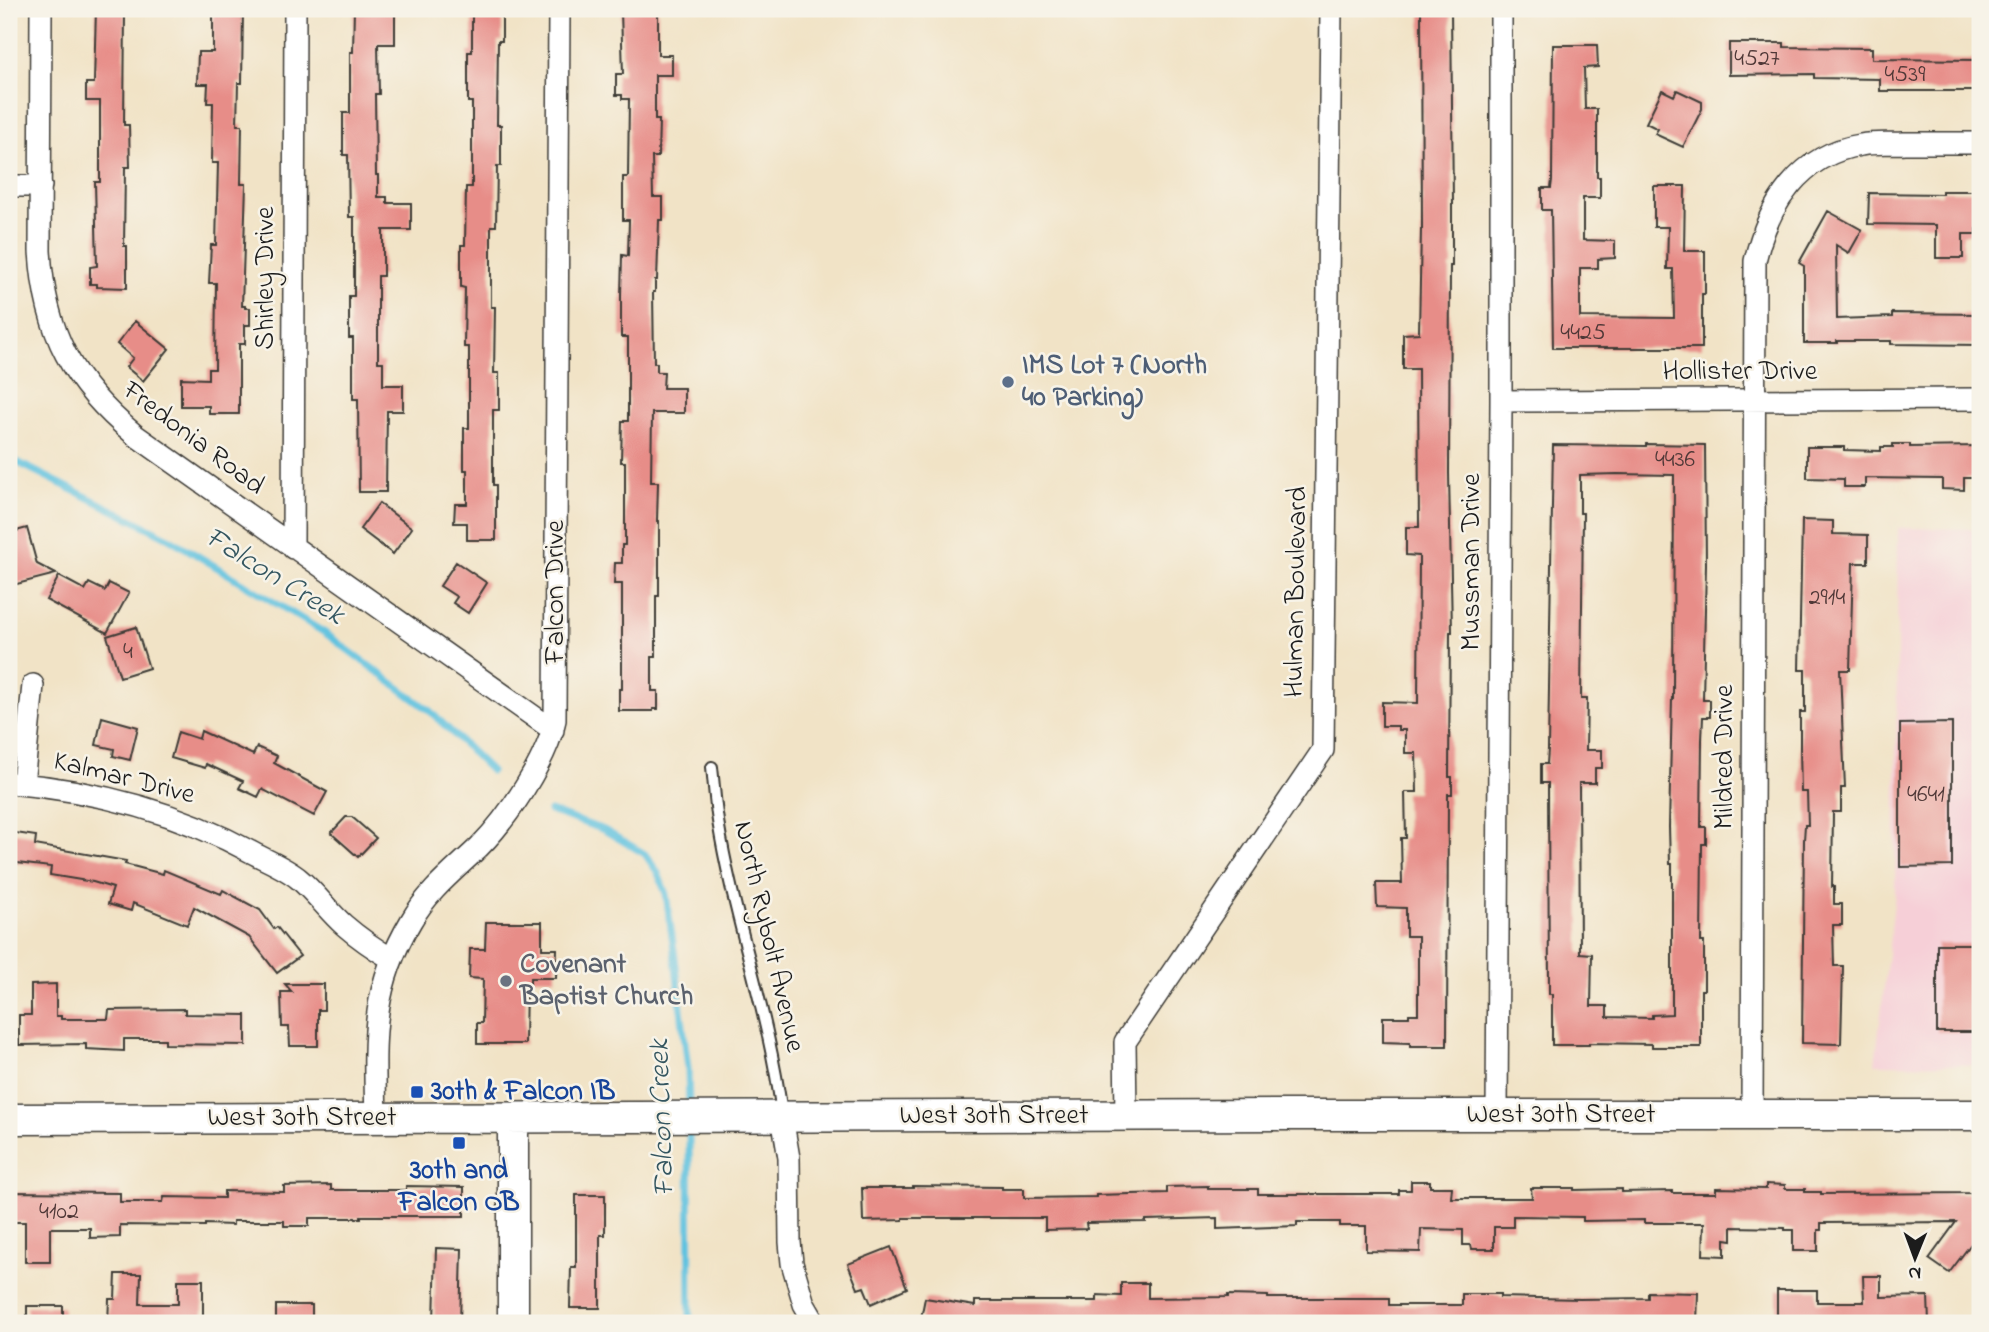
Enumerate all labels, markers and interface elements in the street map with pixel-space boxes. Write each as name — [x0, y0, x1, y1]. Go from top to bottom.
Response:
house number: 4527 — [1734, 42, 1780, 77]
house number: 4539 — [1885, 58, 1926, 93]
street label: Shirley Drive — [246, 206, 287, 350]
house number: 4425 — [1560, 316, 1606, 351]
place label: IMS Lot 7 (North 40 Parking) — [1022, 346, 1207, 420]
street label: Hollister Drive — [1663, 352, 1818, 393]
street label: Fredonia Road — [112, 371, 273, 506]
marker: IMS Lot 7 (North 40 Parking) — [1000, 374, 1016, 390]
house number: 4436 — [1655, 443, 1696, 478]
street label: Mussman Drive — [1452, 473, 1493, 651]
street label: Hulman Boulevard — [1275, 486, 1319, 698]
water label: Falcon Creek — [195, 517, 354, 638]
street label: Falcon Drive — [536, 519, 577, 665]
house number: 2914 — [1809, 581, 1845, 616]
house number: 4 — [123, 635, 133, 670]
street label: Mildred Drive — [1705, 684, 1746, 829]
street label: Kalmar Drive — [49, 742, 199, 816]
house number: 4641 — [1907, 778, 1945, 813]
street label: North Rybolt Avenue — [721, 817, 815, 1057]
place label: Covenant Baptist Church — [518, 945, 693, 1018]
marker: Covenant Baptist Church — [498, 973, 514, 989]
water label: Falcon Creek — [638, 1037, 688, 1198]
place label: 30th & Falcon IB — [430, 1072, 616, 1113]
marker: 30th & Falcon IB — [409, 1084, 425, 1100]
street label: West 30th Street — [1467, 1095, 1655, 1136]
street label: West 30th Street — [900, 1096, 1088, 1137]
street label: West 30th Street — [208, 1098, 396, 1139]
marker: 30th and Falcon OB — [451, 1135, 467, 1151]
place label: 30th and Falcon OB — [396, 1151, 520, 1224]
house number: 4102 — [39, 1195, 79, 1230]
north arrow — [1881, 1224, 1951, 1294]
text: N — [1908, 1259, 1921, 1286]

